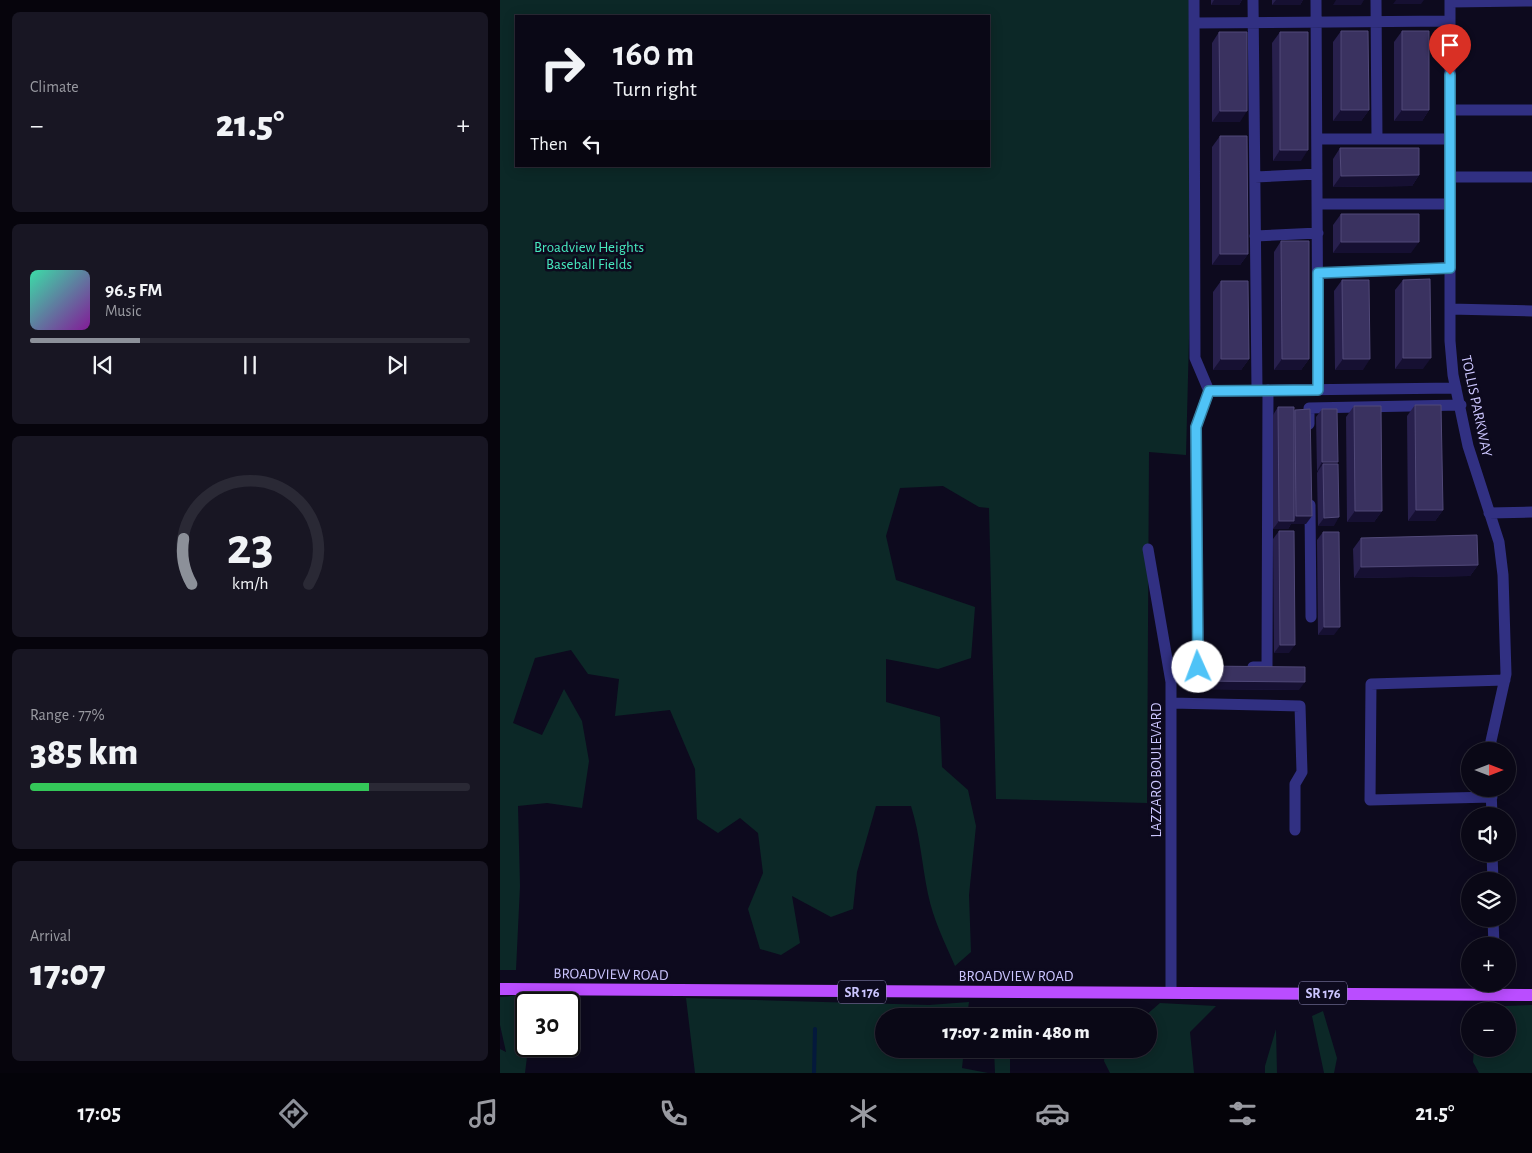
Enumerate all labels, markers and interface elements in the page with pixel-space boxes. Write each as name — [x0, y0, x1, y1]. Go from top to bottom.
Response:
pin — [1429, 24, 1471, 75]
icon: arrive — [1436, 31, 1464, 59]
icon: right — [530, 35, 595, 100]
text: 160 m — [613, 37, 694, 72]
text: Turn right — [613, 78, 697, 100]
text: Climate — [30, 79, 79, 95]
text: 21.5° — [216, 106, 284, 144]
text: − — [30, 112, 43, 140]
text: + — [457, 112, 470, 140]
icon: left — [578, 130, 606, 158]
text: Then — [530, 135, 568, 154]
park label: Broadview Heights Baseball Fields — [534, 240, 644, 272]
text: 96.5 FM — [105, 281, 162, 300]
text: Music — [105, 303, 141, 319]
icon: previous — [89, 351, 117, 379]
icon: pause — [236, 351, 264, 379]
icon: next — [383, 351, 411, 379]
street label: TOLLIS PARKWAY — [1458, 354, 1495, 458]
text: 23 — [227, 521, 273, 573]
text: km/h — [232, 575, 268, 593]
position arrow — [1171, 640, 1223, 692]
street label: LAZZARO BOULEVARD — [1149, 702, 1164, 837]
text: Range · 77% — [30, 707, 105, 723]
text: 385 km — [30, 734, 138, 772]
north arrow — [1461, 742, 1516, 798]
map controls — [1461, 742, 1516, 1057]
button: sound — [1461, 807, 1516, 862]
button: layers — [1461, 872, 1516, 927]
text: Arrival — [30, 928, 71, 944]
button: + — [1461, 937, 1516, 992]
text: 17:07 — [30, 955, 106, 993]
street label: BROADVIEW ROAD — [553, 966, 669, 983]
street label: BROADVIEW ROAD — [958, 969, 1074, 984]
road number: SR 176 — [838, 980, 886, 1004]
road number: SR 176 — [1299, 981, 1347, 1004]
speed limit sign: 30 — [515, 992, 580, 1057]
button: − — [1461, 1002, 1516, 1057]
text: 17:07 · 2 min · 480 m — [942, 1023, 1090, 1042]
icon: directions — [276, 1096, 311, 1131]
icon: music — [466, 1096, 501, 1131]
icon: phone — [656, 1096, 691, 1131]
icon: climate — [846, 1096, 881, 1131]
icon: car — [1035, 1096, 1070, 1131]
icon: filters — [1225, 1096, 1260, 1131]
text: 17:05 — [77, 1102, 121, 1124]
text: 21.5° — [1415, 1102, 1455, 1124]

